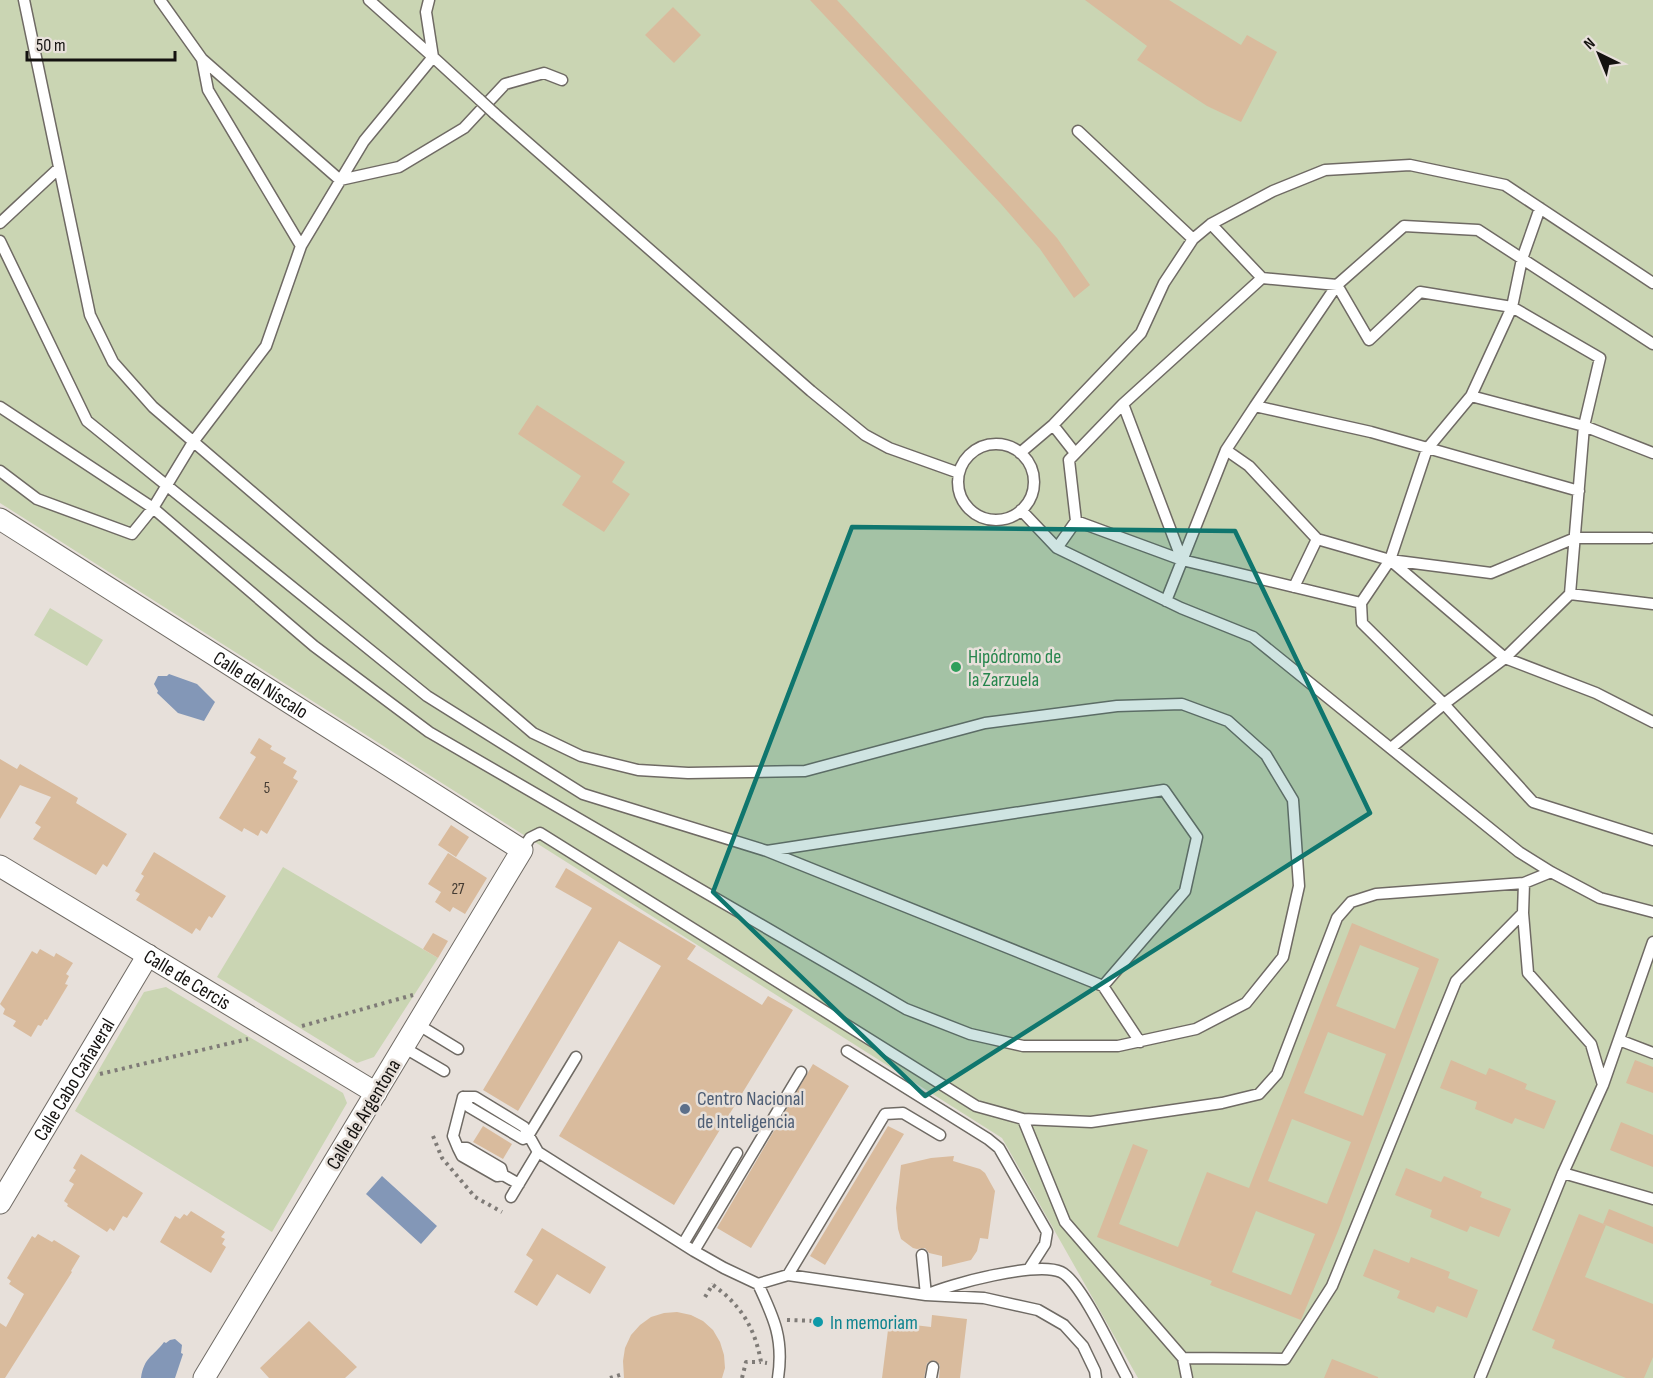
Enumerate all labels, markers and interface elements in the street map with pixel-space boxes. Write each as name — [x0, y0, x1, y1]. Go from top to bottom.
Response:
scale bar — [27, 24, 176, 62]
north arrow — [1569, 24, 1629, 84]
text: N — [1580, 34, 1599, 54]
text: 50 m — [36, 35, 66, 56]
place label: Hipódromo de la Zarzuela — [968, 645, 1061, 692]
street label: Calle del Níscalo — [209, 646, 312, 724]
marker: Hipódromo de la Zarzuela — [949, 660, 963, 674]
house number: 5 — [264, 779, 270, 798]
house number: 27 — [451, 880, 465, 899]
street label: Calle de Cercis — [139, 945, 235, 1015]
street label: Calle Cabo Cañaveral — [29, 1014, 120, 1145]
street label: Calle de Argentona — [321, 1055, 406, 1174]
place label: Centro Nacional de Inteligencia — [697, 1087, 804, 1134]
marker: Centro Nacional de Inteligencia — [678, 1102, 692, 1116]
place label: In memoriam — [830, 1311, 918, 1335]
marker: In memoriam — [811, 1315, 825, 1329]

